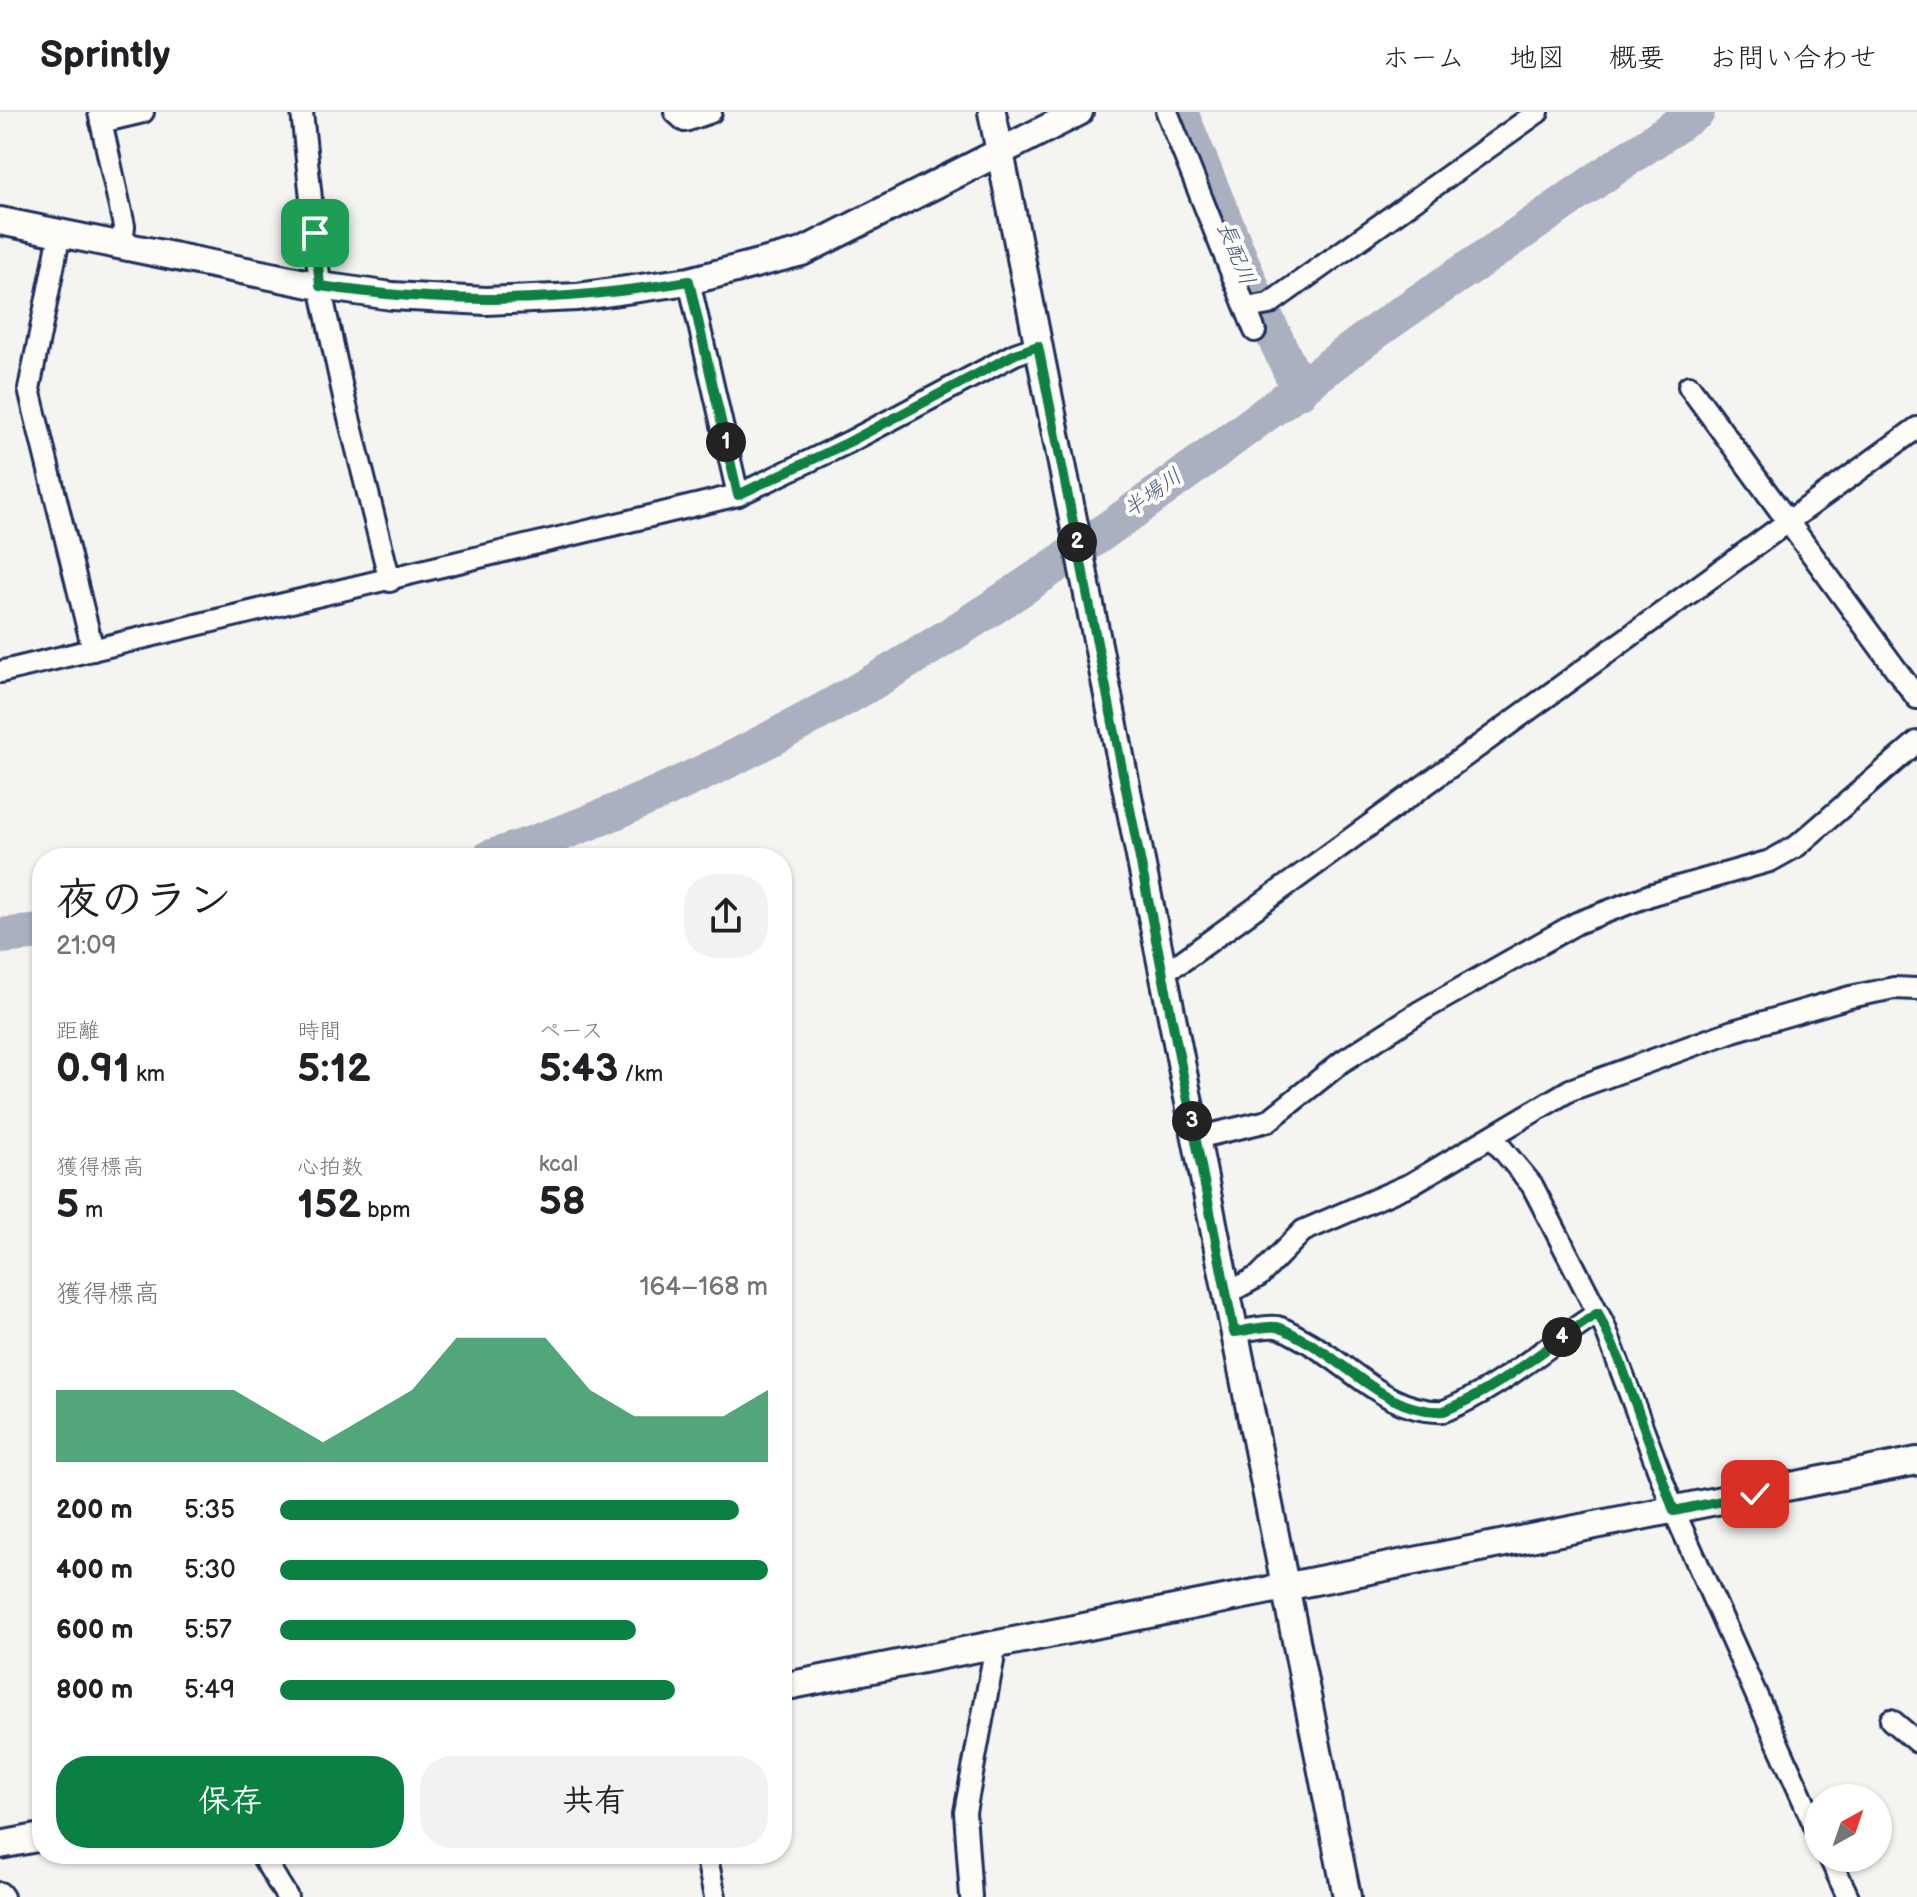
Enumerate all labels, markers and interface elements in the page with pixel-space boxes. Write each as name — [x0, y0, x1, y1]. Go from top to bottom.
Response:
text: Sprintly — [40, 33, 170, 78]
text: ホーム — [1382, 42, 1465, 75]
text: 地図 — [1509, 42, 1565, 75]
text: 概要 — [1609, 42, 1665, 75]
text: お問い合わせ — [1709, 42, 1877, 75]
pin — [281, 199, 349, 267]
icon: arrive — [293, 211, 337, 255]
water label: 長配川 — [1211, 218, 1260, 289]
pin: 1 — [706, 422, 746, 462]
text: 1 — [721, 428, 731, 455]
water label: 半場川 — [1118, 463, 1188, 524]
pin: 2 — [1057, 522, 1097, 562]
text: 2 — [1070, 528, 1084, 555]
text: 夜のラン — [56, 874, 232, 927]
button: share — [684, 874, 768, 958]
text: 21:09 — [56, 931, 117, 962]
text: 距離 — [56, 1018, 100, 1045]
text: 時間 — [297, 1018, 341, 1045]
text: ペース — [539, 1018, 603, 1045]
text: 0.91 — [56, 1045, 130, 1093]
text: 5:12 — [297, 1045, 371, 1093]
text: 5:43 — [539, 1045, 618, 1093]
text: km — [130, 1061, 165, 1088]
text: /km — [618, 1061, 663, 1088]
pin: 3 — [1172, 1101, 1212, 1141]
text: 3 — [1186, 1107, 1198, 1134]
text: kcal — [539, 1151, 578, 1178]
text: 獲得標高 — [56, 1154, 144, 1181]
text: 心拍数 — [297, 1154, 363, 1181]
text: 58 — [539, 1178, 586, 1226]
text: 5 — [56, 1181, 79, 1229]
text: 152 — [297, 1181, 361, 1229]
text: m — [79, 1197, 103, 1224]
text: bpm — [361, 1197, 411, 1224]
text: 164–168 m — [639, 1272, 768, 1303]
text: 獲得標高 — [56, 1279, 160, 1310]
pin: 4 — [1542, 1317, 1582, 1357]
text: 4 — [1556, 1323, 1568, 1350]
pin — [1721, 1460, 1789, 1528]
icon: check — [1733, 1472, 1777, 1516]
text: 200 m — [56, 1495, 133, 1526]
text: 5:35 — [184, 1495, 235, 1526]
text: 400 m — [56, 1555, 133, 1586]
text: 5:30 — [184, 1555, 235, 1586]
text: 600 m — [56, 1615, 133, 1646]
text: 5:57 — [184, 1615, 232, 1646]
text: 800 m — [56, 1675, 133, 1706]
text: 5:49 — [184, 1675, 235, 1706]
button: 保存 — [56, 1756, 404, 1848]
button: 共有 — [420, 1756, 768, 1848]
north arrow — [1804, 1784, 1892, 1872]
map controls — [1804, 1784, 1892, 1872]

